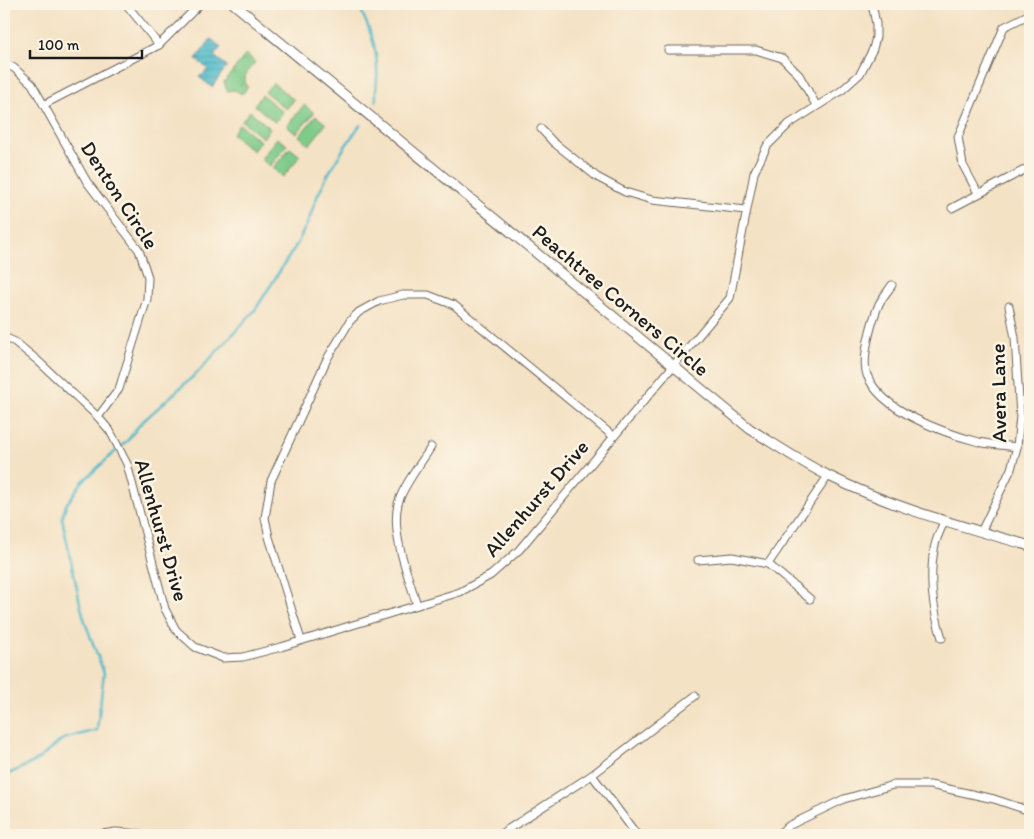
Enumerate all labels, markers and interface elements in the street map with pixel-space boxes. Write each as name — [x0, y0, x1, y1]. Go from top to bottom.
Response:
scale bar — [30, 28, 142, 60]
text: 100 m — [38, 36, 80, 54]
street label: Denton Circle — [76, 136, 164, 254]
street label: Peachtree Corners Circle — [528, 219, 714, 381]
street label: Avera Lane — [985, 343, 1011, 443]
street label: Allenhurst Drive — [478, 434, 594, 562]
street label: Allenhurst Drive — [130, 456, 194, 604]

